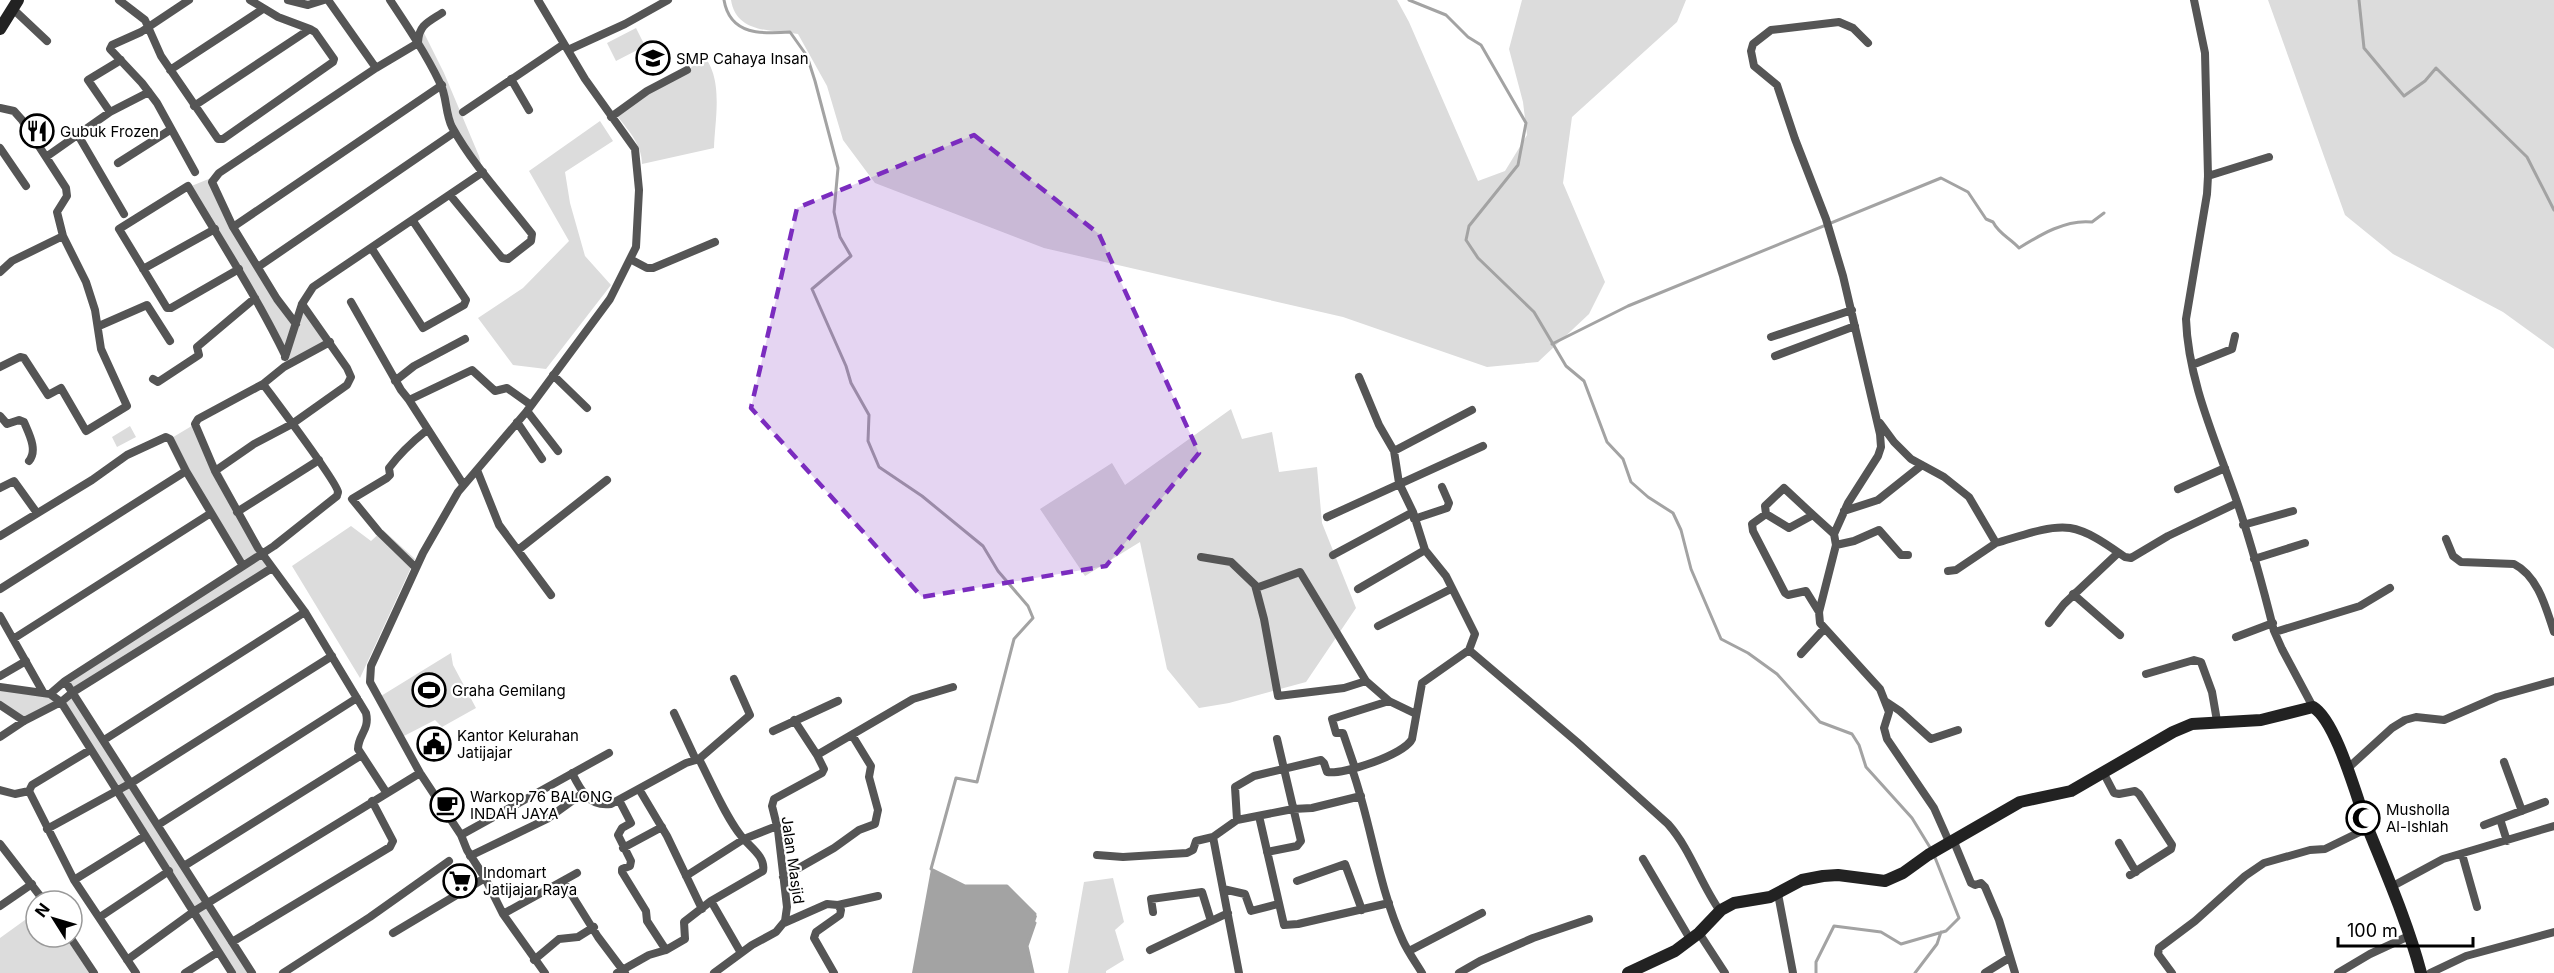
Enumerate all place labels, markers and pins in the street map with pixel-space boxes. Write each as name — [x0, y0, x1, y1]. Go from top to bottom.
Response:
school or university icon: SMP Cahaya Insan — [635, 40, 671, 76]
place label: SMP Cahaya Insan — [676, 49, 809, 68]
restaurant icon: Gubuk Frozen — [19, 113, 55, 149]
place label: Gubuk Frozen — [60, 122, 159, 141]
sports icon: Graha Gemilang — [411, 672, 447, 708]
place label: Graha Gemilang — [452, 681, 566, 700]
public building icon: Kantor Kelurahan Jatijajar — [416, 726, 452, 762]
place label: Kantor Kelurahan Jatijajar — [457, 726, 579, 762]
cafe icon: Warkop 76 BALONG INDAH JAYA — [429, 787, 465, 823]
place label: Warkop 76 BALONG INDAH JAYA — [470, 787, 613, 823]
mosque icon: Musholla Al-Ishlah — [2345, 800, 2381, 836]
place label: Musholla Al-Ishlah — [2386, 800, 2450, 836]
supermarket icon: Indomart Jatijajar Raya — [442, 863, 478, 899]
place label: Indomart Jatijajar Raya — [483, 863, 577, 899]

